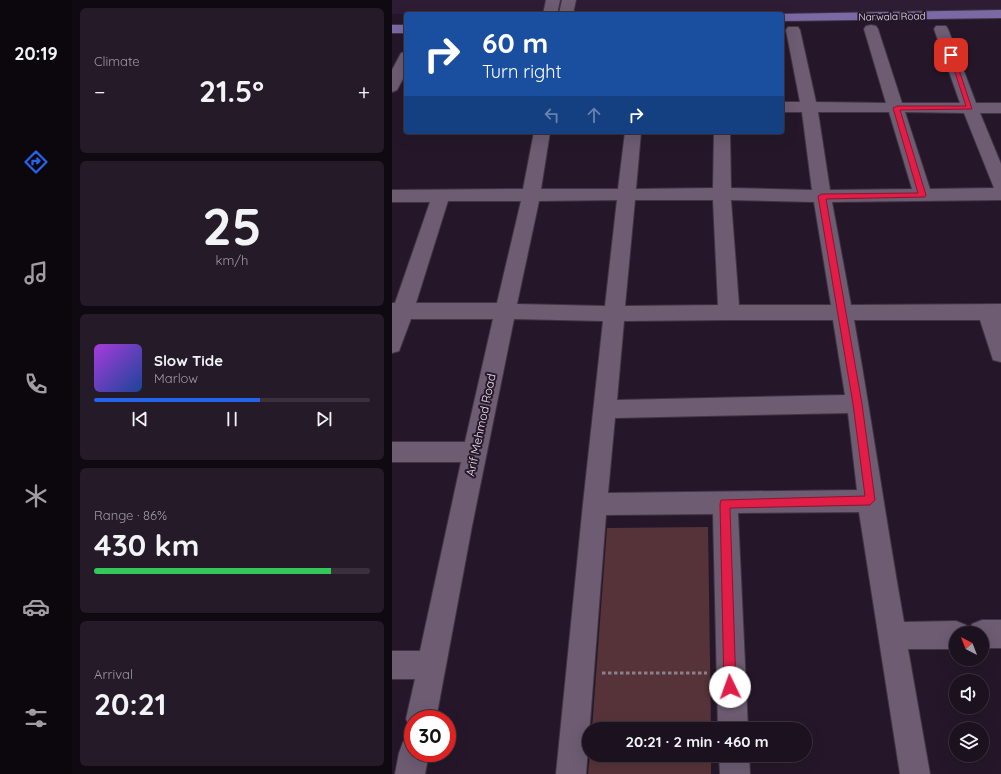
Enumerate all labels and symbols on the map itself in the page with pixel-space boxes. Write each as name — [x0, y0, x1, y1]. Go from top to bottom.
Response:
street label: Narwala Road — [858, 9, 926, 24]
pin — [934, 38, 968, 72]
street label: Arif Mehmod Road — [462, 372, 499, 478]
north arrow — [949, 626, 989, 666]
position arrow — [709, 666, 751, 708]
speed limit sign: 30 — [404, 710, 456, 762]

